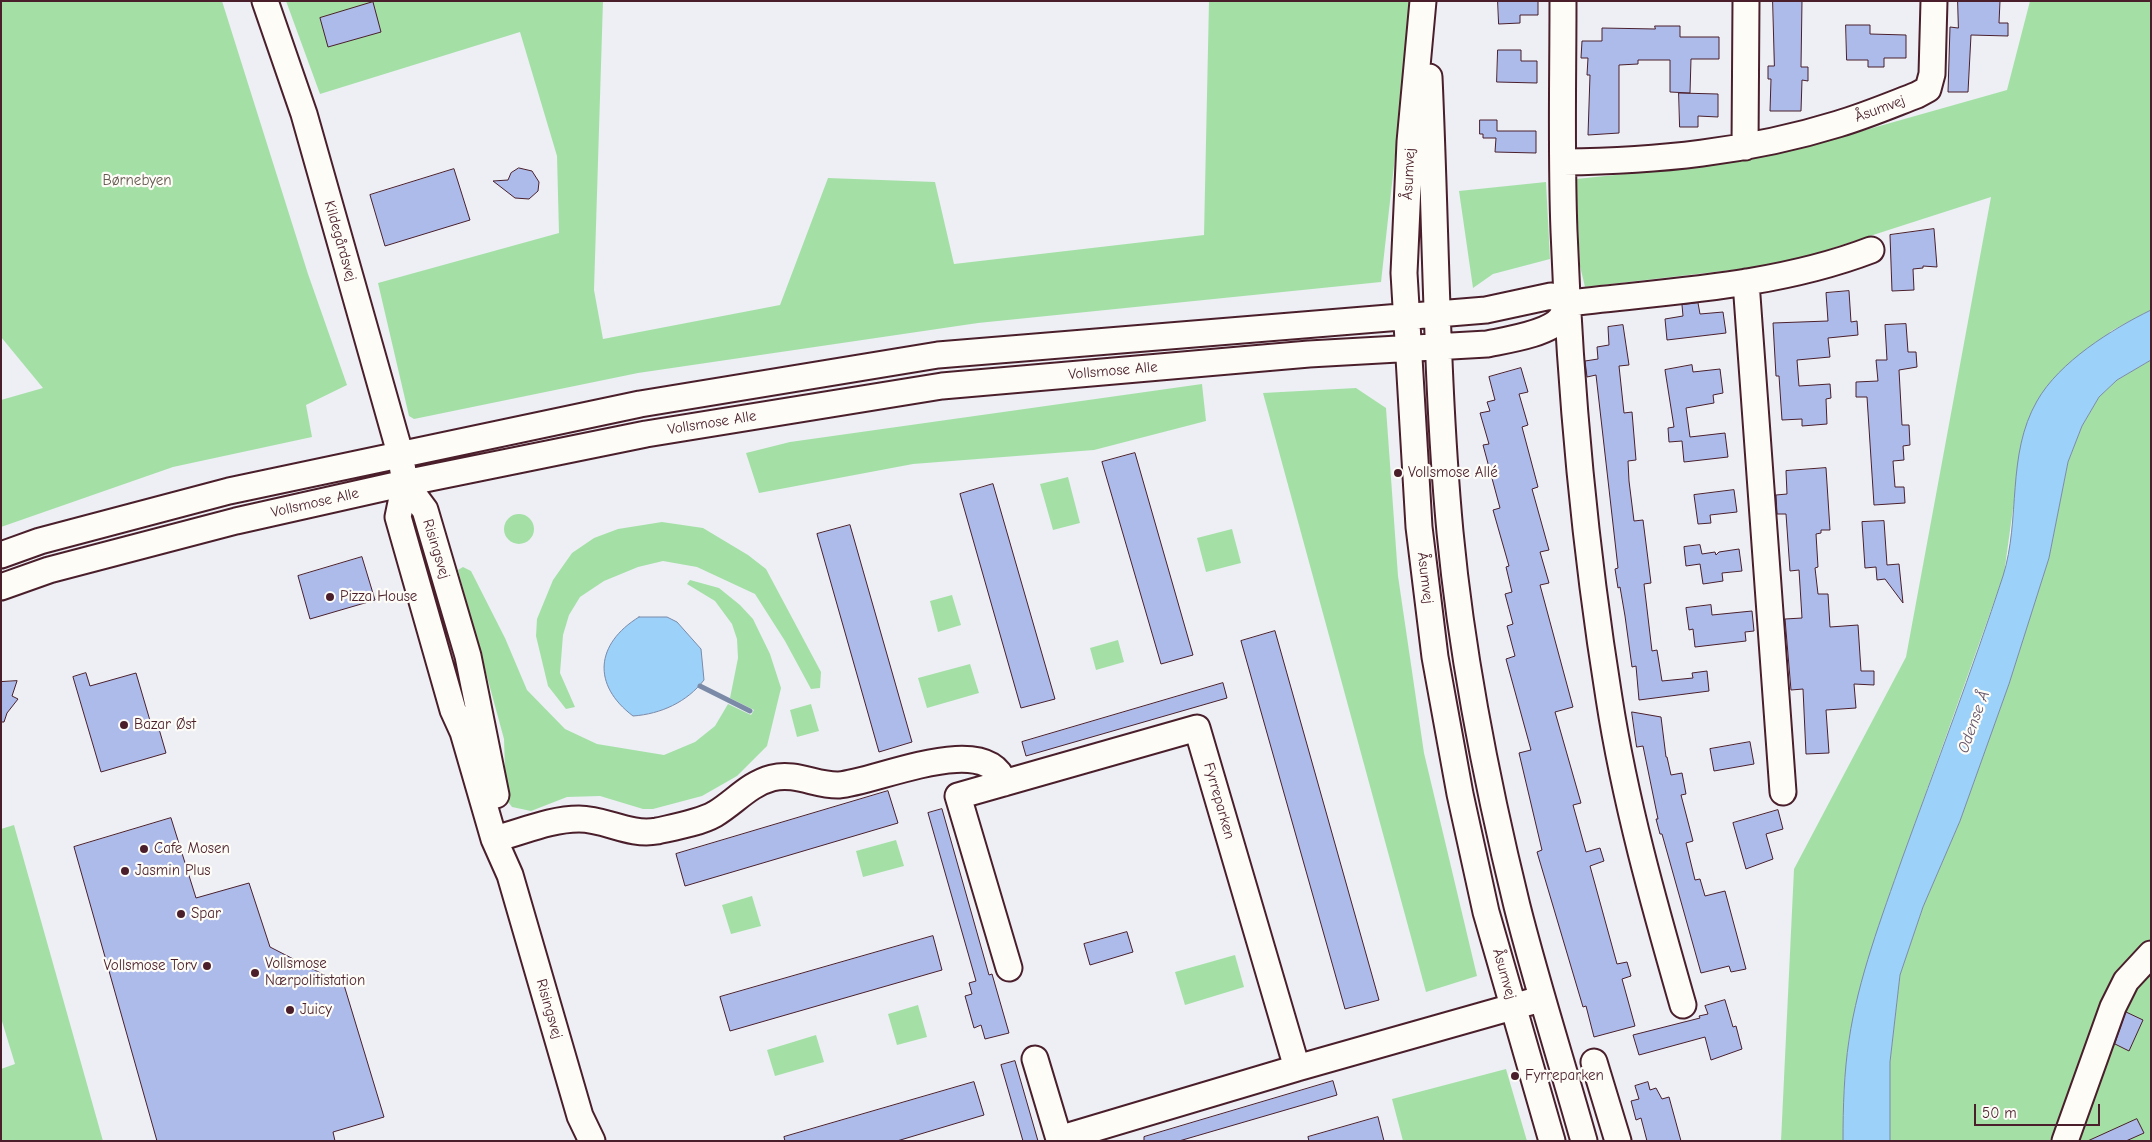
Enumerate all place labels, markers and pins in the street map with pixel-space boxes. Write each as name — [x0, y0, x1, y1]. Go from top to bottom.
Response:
place label: Vollsmose Allé — [1408, 464, 1498, 482]
marker: Vollsmose Allé — [1392, 467, 1404, 479]
place label: Pizza House — [340, 588, 417, 606]
marker: Pizza House — [324, 591, 336, 603]
place label: Bazar Øst — [134, 716, 196, 734]
marker: Bazar Øst — [118, 719, 130, 731]
place label: Cafe Mosen — [154, 840, 230, 858]
marker: Cafe Mosen — [138, 843, 150, 855]
place label: Jasmin Plus — [135, 862, 211, 880]
marker: Jasmin Plus — [119, 865, 131, 877]
place label: Spar — [191, 905, 221, 923]
marker: Spar — [175, 908, 187, 920]
place label: Vollsmose Nærpolitistation — [265, 955, 365, 990]
place label: Vollsmose Torv — [104, 957, 197, 975]
marker: Vollsmose Torv — [201, 960, 213, 972]
marker: Vollsmose Nærpolitistation — [249, 967, 261, 979]
place label: Juicy — [300, 1001, 332, 1019]
marker: Juicy — [284, 1004, 296, 1016]
place label: Fyrreparken — [1525, 1067, 1604, 1085]
marker: Fyrreparken — [1509, 1070, 1521, 1082]

